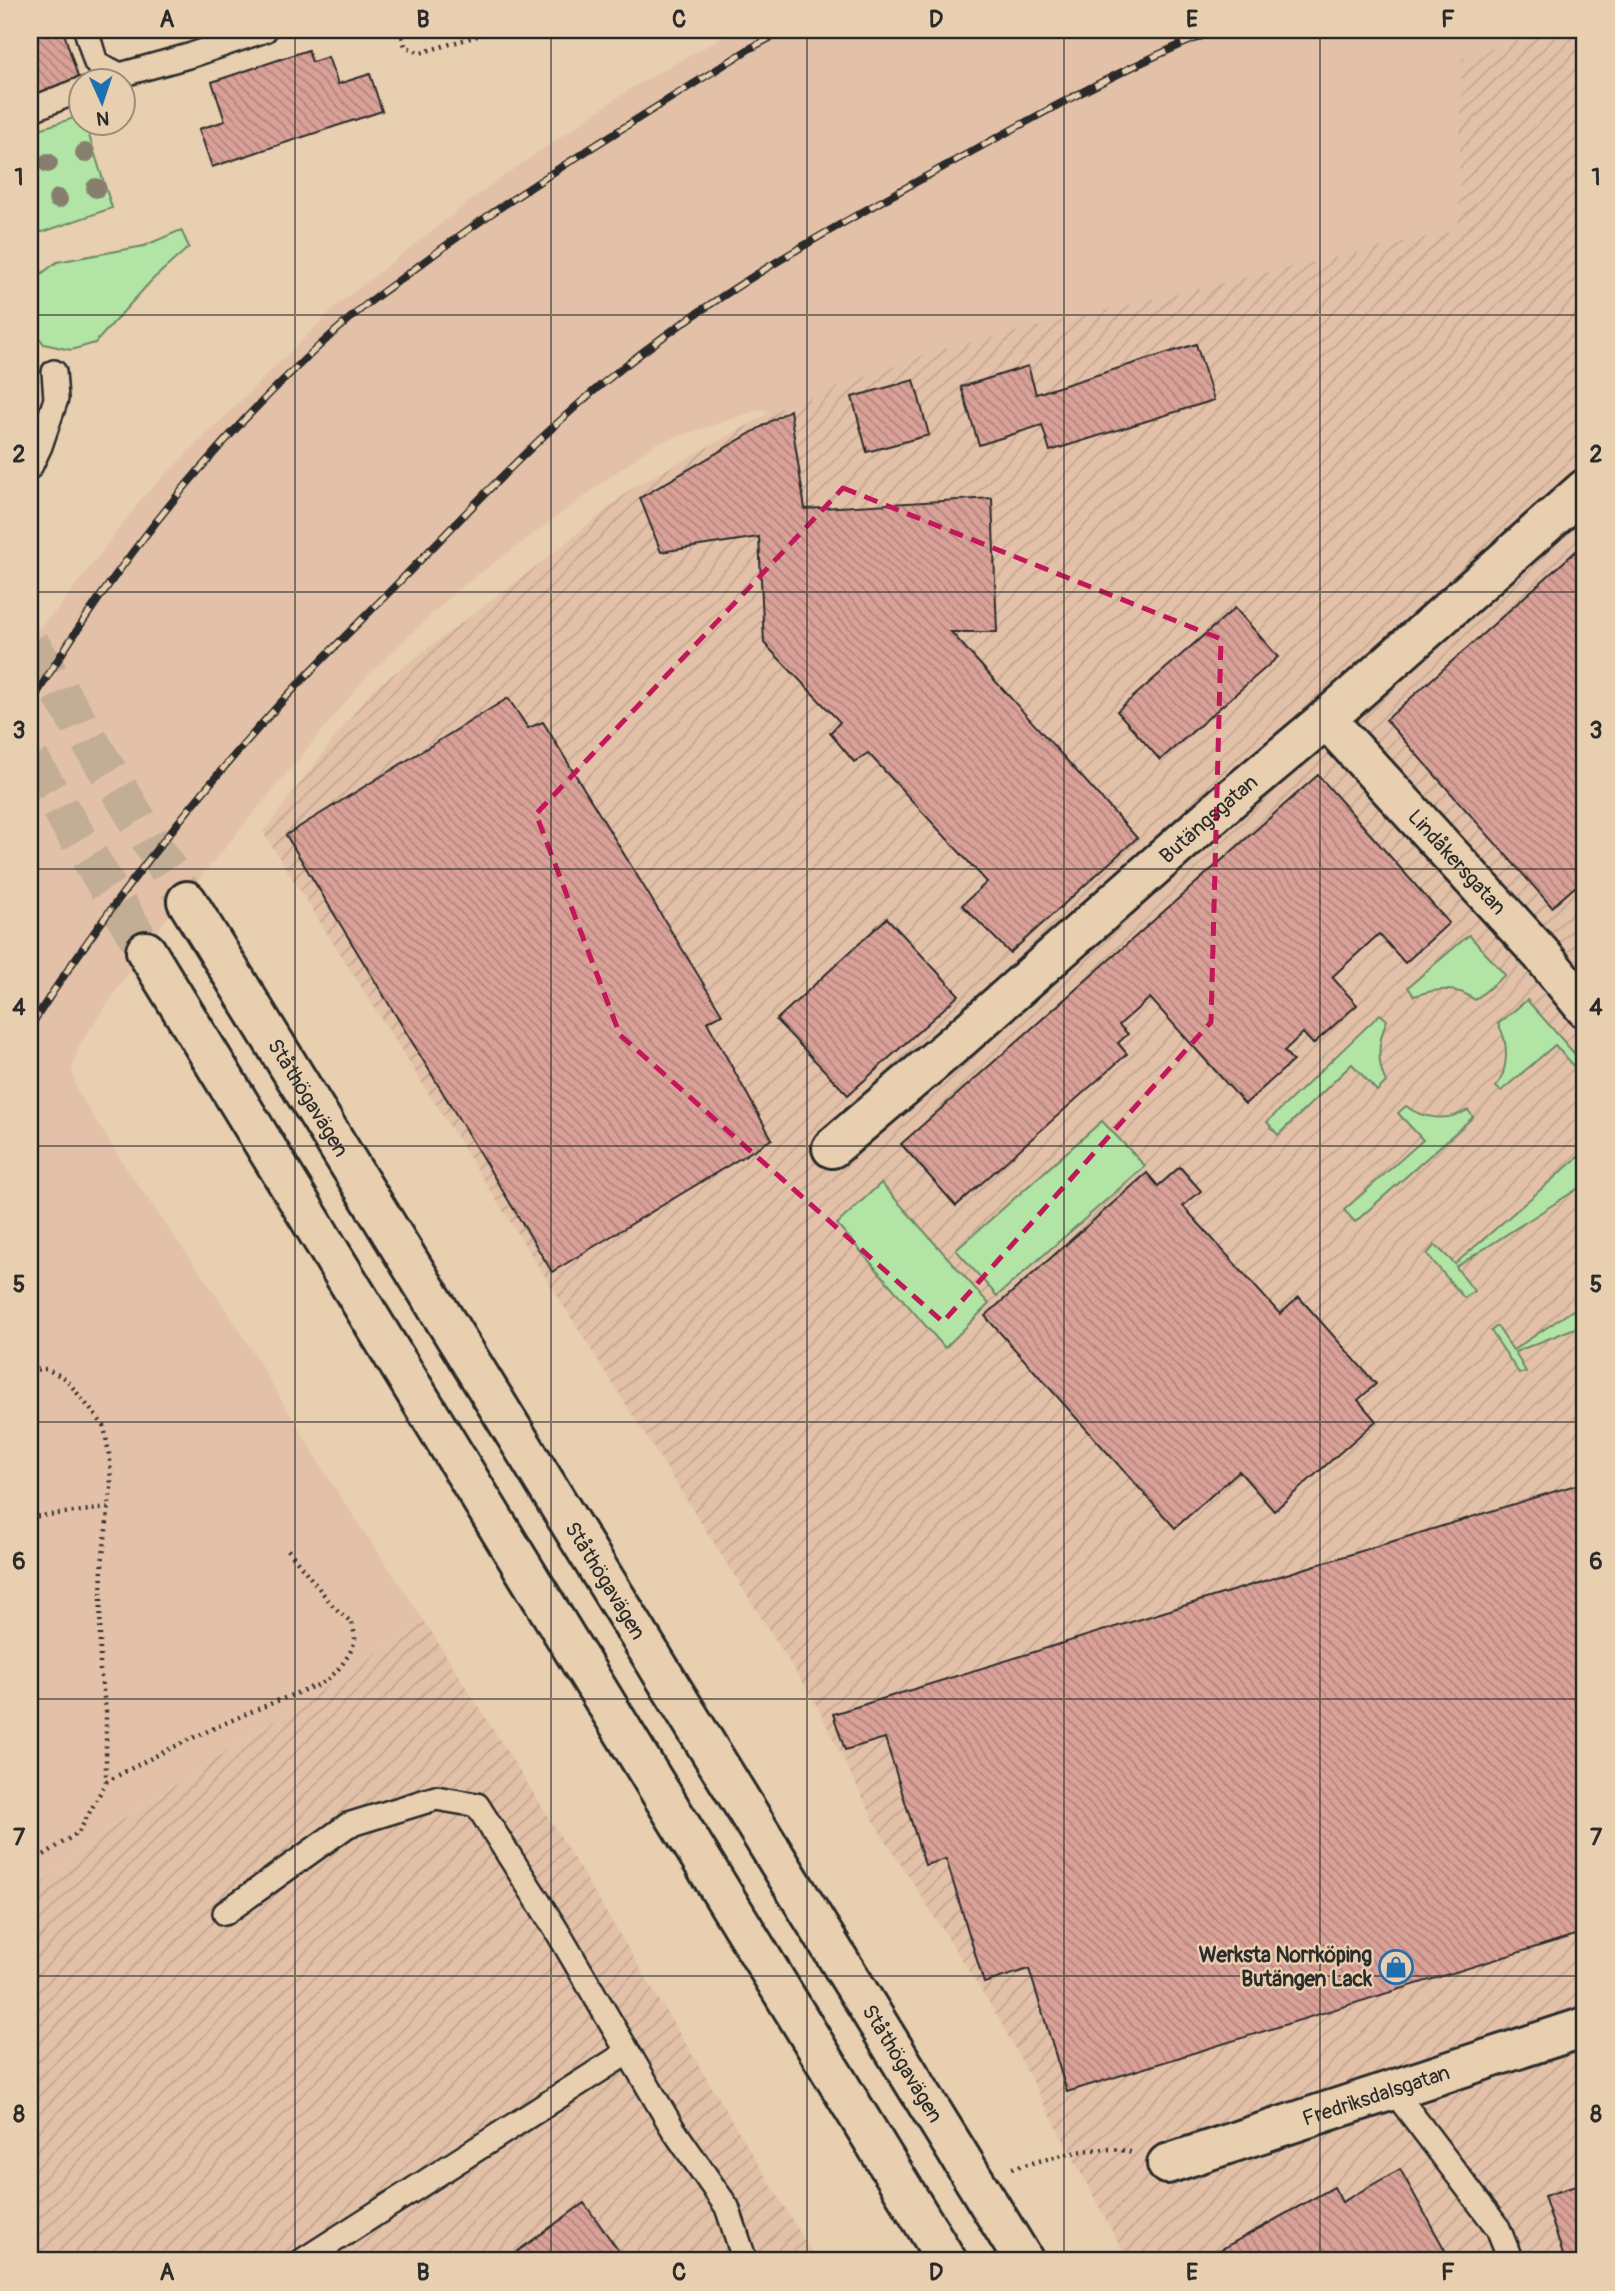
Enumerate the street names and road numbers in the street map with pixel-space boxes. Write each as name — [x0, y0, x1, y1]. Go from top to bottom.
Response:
street label: Butängsgatan — [1154, 769, 1263, 869]
street label: Lindåkersgatan — [1402, 804, 1512, 921]
street label: Ståthögavägen — [262, 1034, 355, 1162]
street label: Ståthögavägen — [559, 1517, 652, 1645]
street label: Ståthögavägen — [856, 2000, 949, 2127]
street label: Fredriksdalsgatan — [1299, 2059, 1453, 2132]

